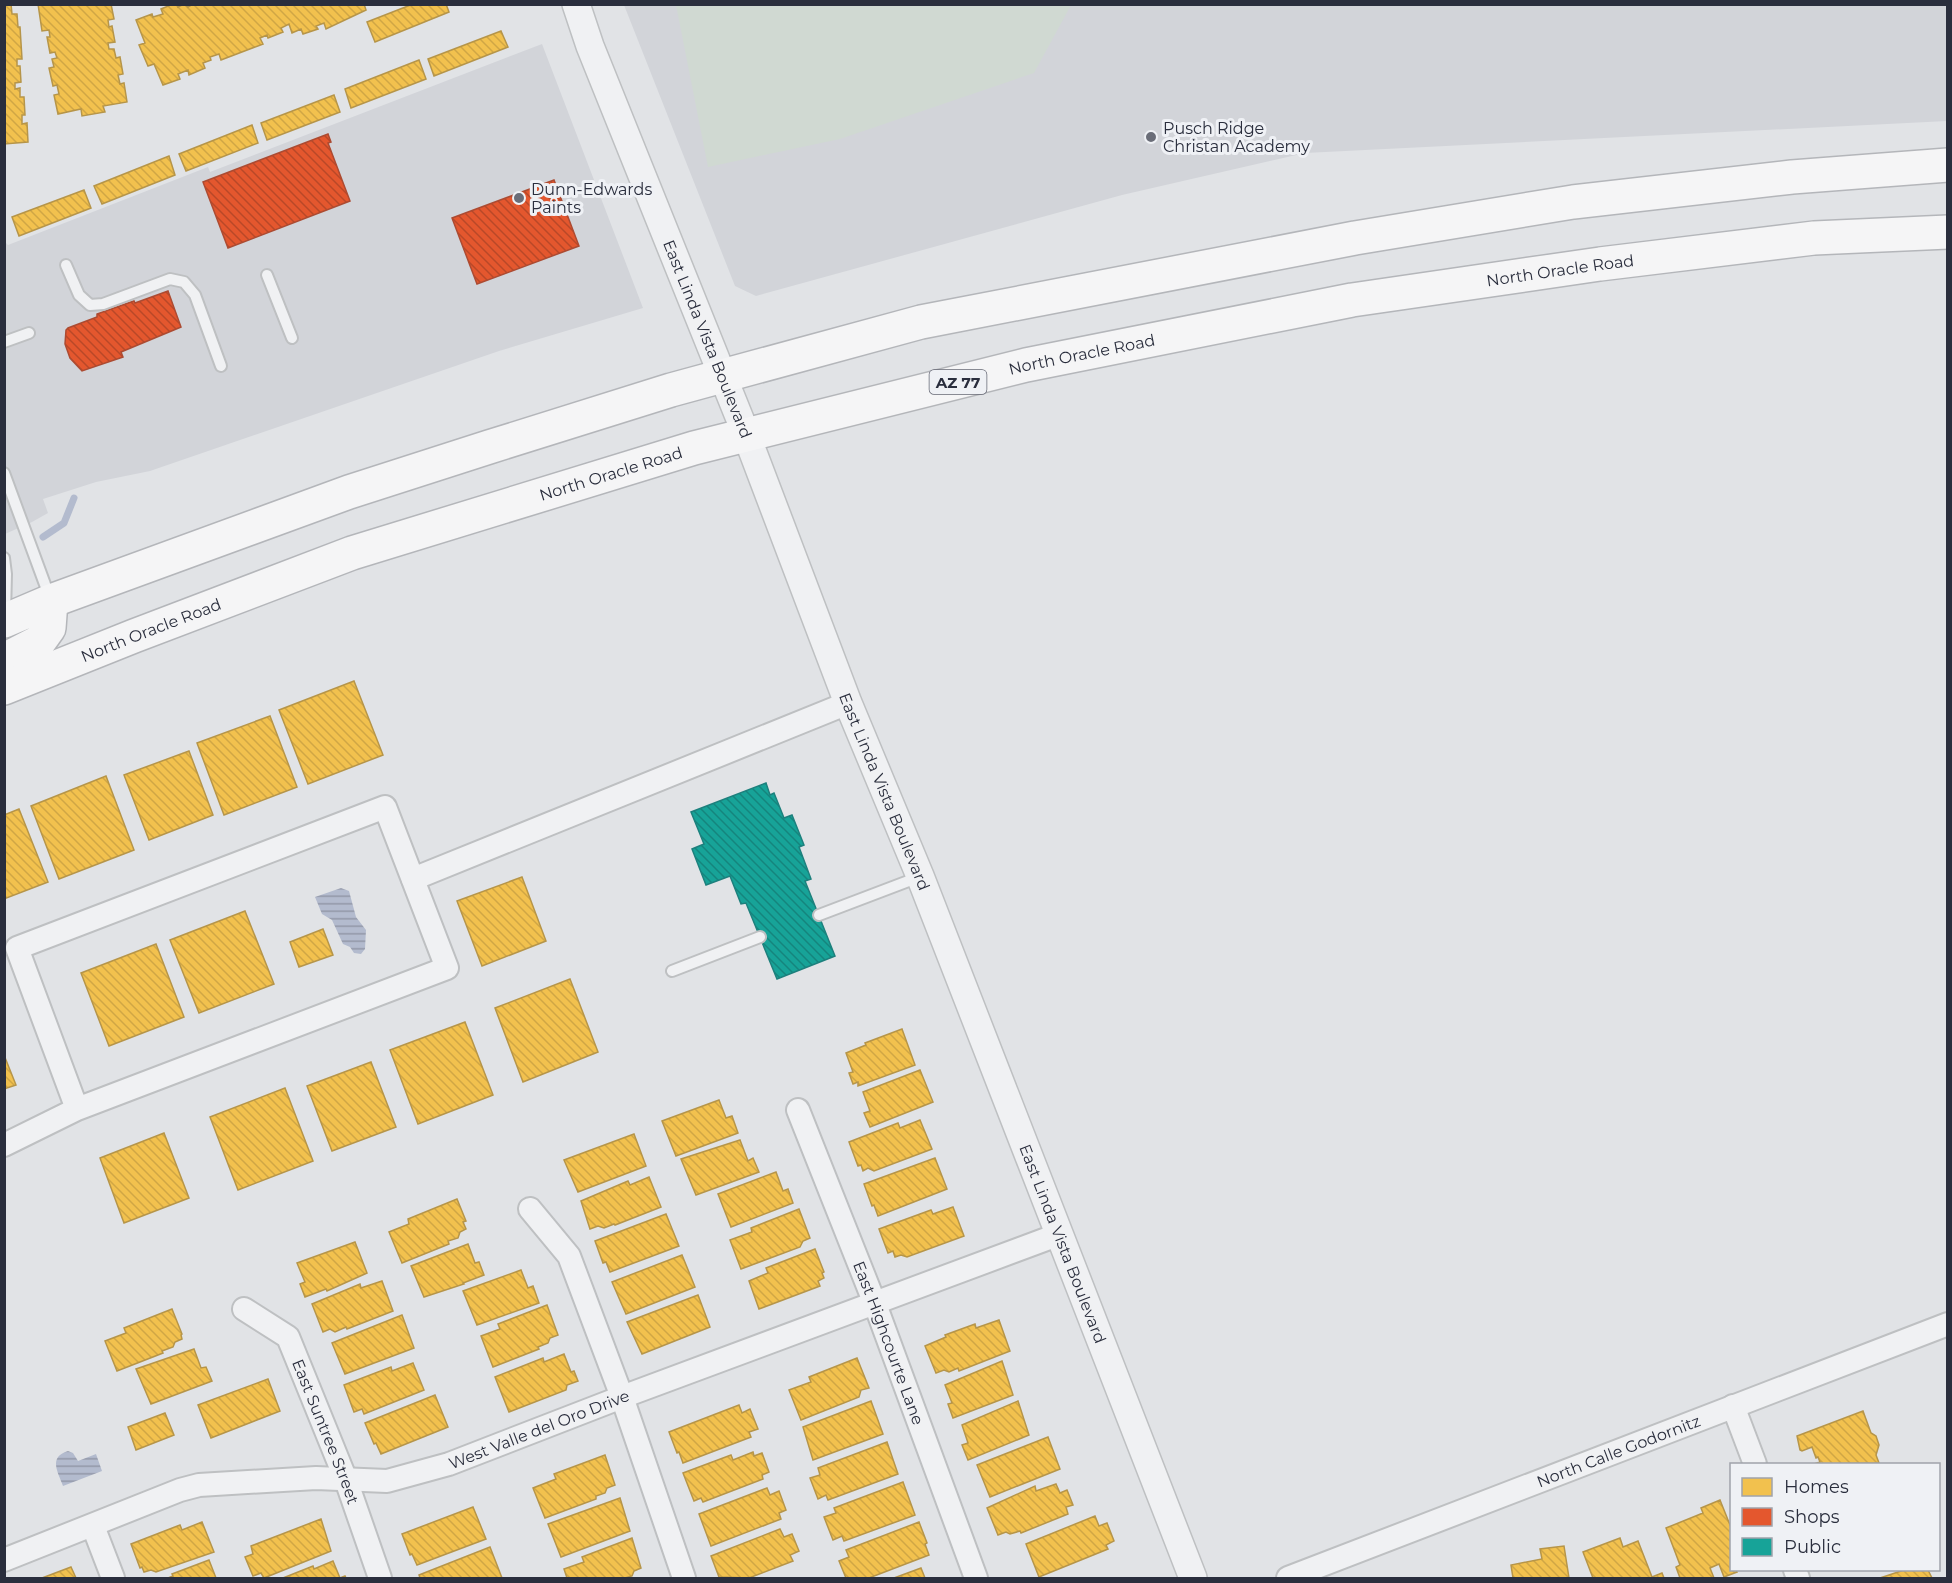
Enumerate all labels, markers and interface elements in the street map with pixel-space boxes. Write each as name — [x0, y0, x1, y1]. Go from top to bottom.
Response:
place label: Pusch Ridge Christan Academy — [1163, 119, 1310, 156]
marker: Pusch Ridge Christan Academy — [1144, 130, 1158, 144]
place label: Dunn-Edwards Paints — [531, 180, 652, 217]
marker: Dunn-Edwards Paints — [512, 191, 526, 205]
street label: East Linda Vista Boulevard — [659, 237, 756, 441]
street label: North Oracle Road — [1485, 250, 1635, 290]
street label: North Oracle Road — [1007, 330, 1157, 379]
road number: AZ 77 — [930, 370, 986, 394]
street label: North Oracle Road — [537, 443, 685, 504]
street label: North Oracle Road — [78, 594, 224, 666]
street label: East Linda Vista Boulevard — [835, 690, 934, 893]
street label: East Linda Vista Boulevard — [1016, 1141, 1110, 1346]
street label: East Highcourte Lane — [849, 1258, 928, 1427]
street label: East Suntree Street — [288, 1356, 363, 1507]
street label: West Valle del Oro Drive — [446, 1386, 632, 1473]
street label: North Calle Godornitz — [1534, 1411, 1703, 1491]
legend — [1730, 1463, 1940, 1571]
text: Homes — [1784, 1476, 1849, 1498]
text: Shops — [1784, 1506, 1840, 1528]
text: Public — [1784, 1536, 1841, 1558]

